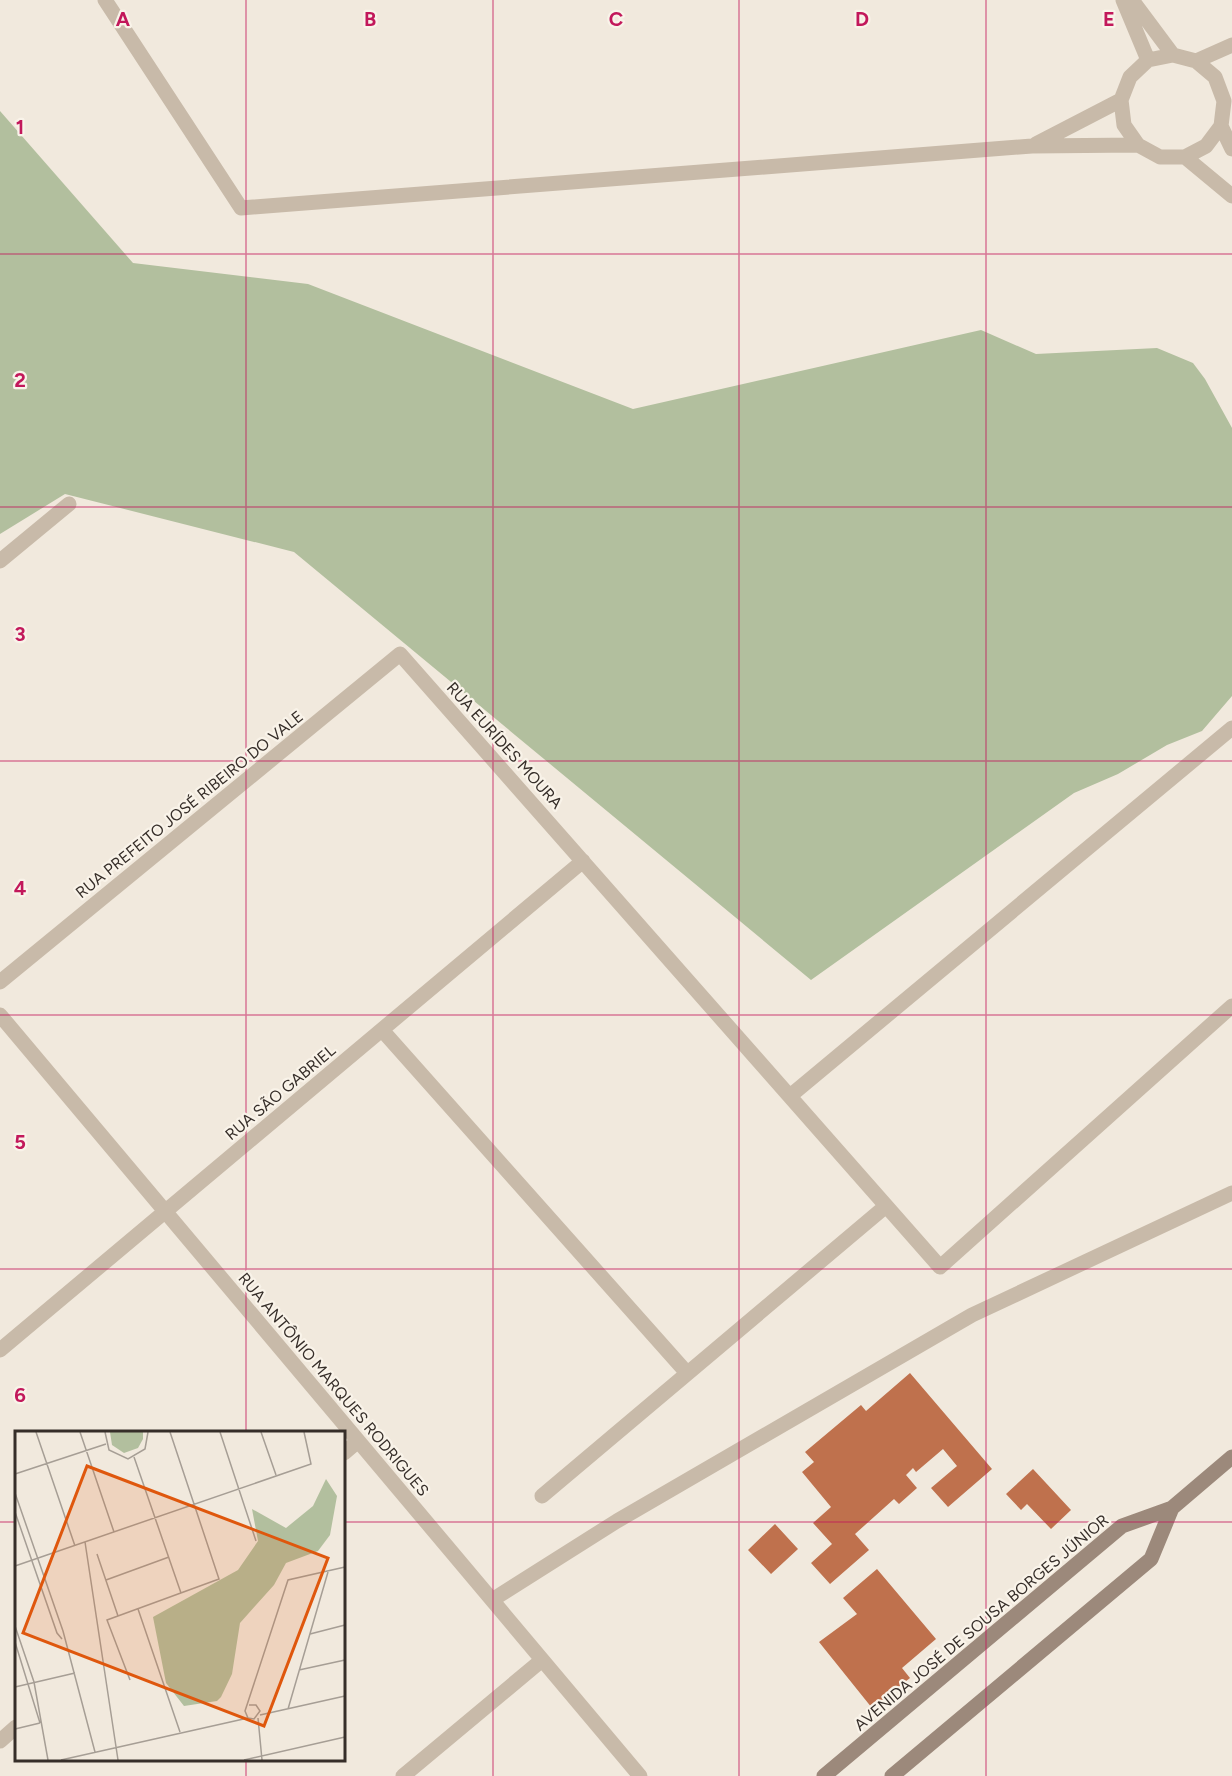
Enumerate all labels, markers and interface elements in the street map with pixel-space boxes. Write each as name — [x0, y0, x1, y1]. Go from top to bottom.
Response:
text: A — [116, 7, 131, 31]
text: B — [364, 7, 376, 31]
text: C — [609, 7, 623, 31]
text: D — [855, 7, 869, 31]
text: E — [1103, 7, 1115, 31]
text: 1 — [16, 115, 24, 139]
text: 2 — [14, 368, 26, 392]
text: 3 — [14, 622, 26, 646]
street label: RUA EURÍDES MOURA — [443, 678, 567, 813]
street label: RUA PREFEITO JOSÉ RIBEIRO DO VALE — [72, 707, 307, 902]
text: 4 — [14, 876, 27, 900]
street label: RUA SÃO GABRIEL — [221, 1040, 340, 1144]
text: 5 — [14, 1130, 26, 1154]
street label: RUA ANTÔNIO MARQUES RODRIGUES — [235, 1269, 433, 1500]
text: 6 — [14, 1383, 26, 1407]
inset map — [15, 1431, 345, 1761]
street label: AVENIDA JOSÉ DE SOUSA BORGES JÚNIOR — [850, 1510, 1112, 1734]

